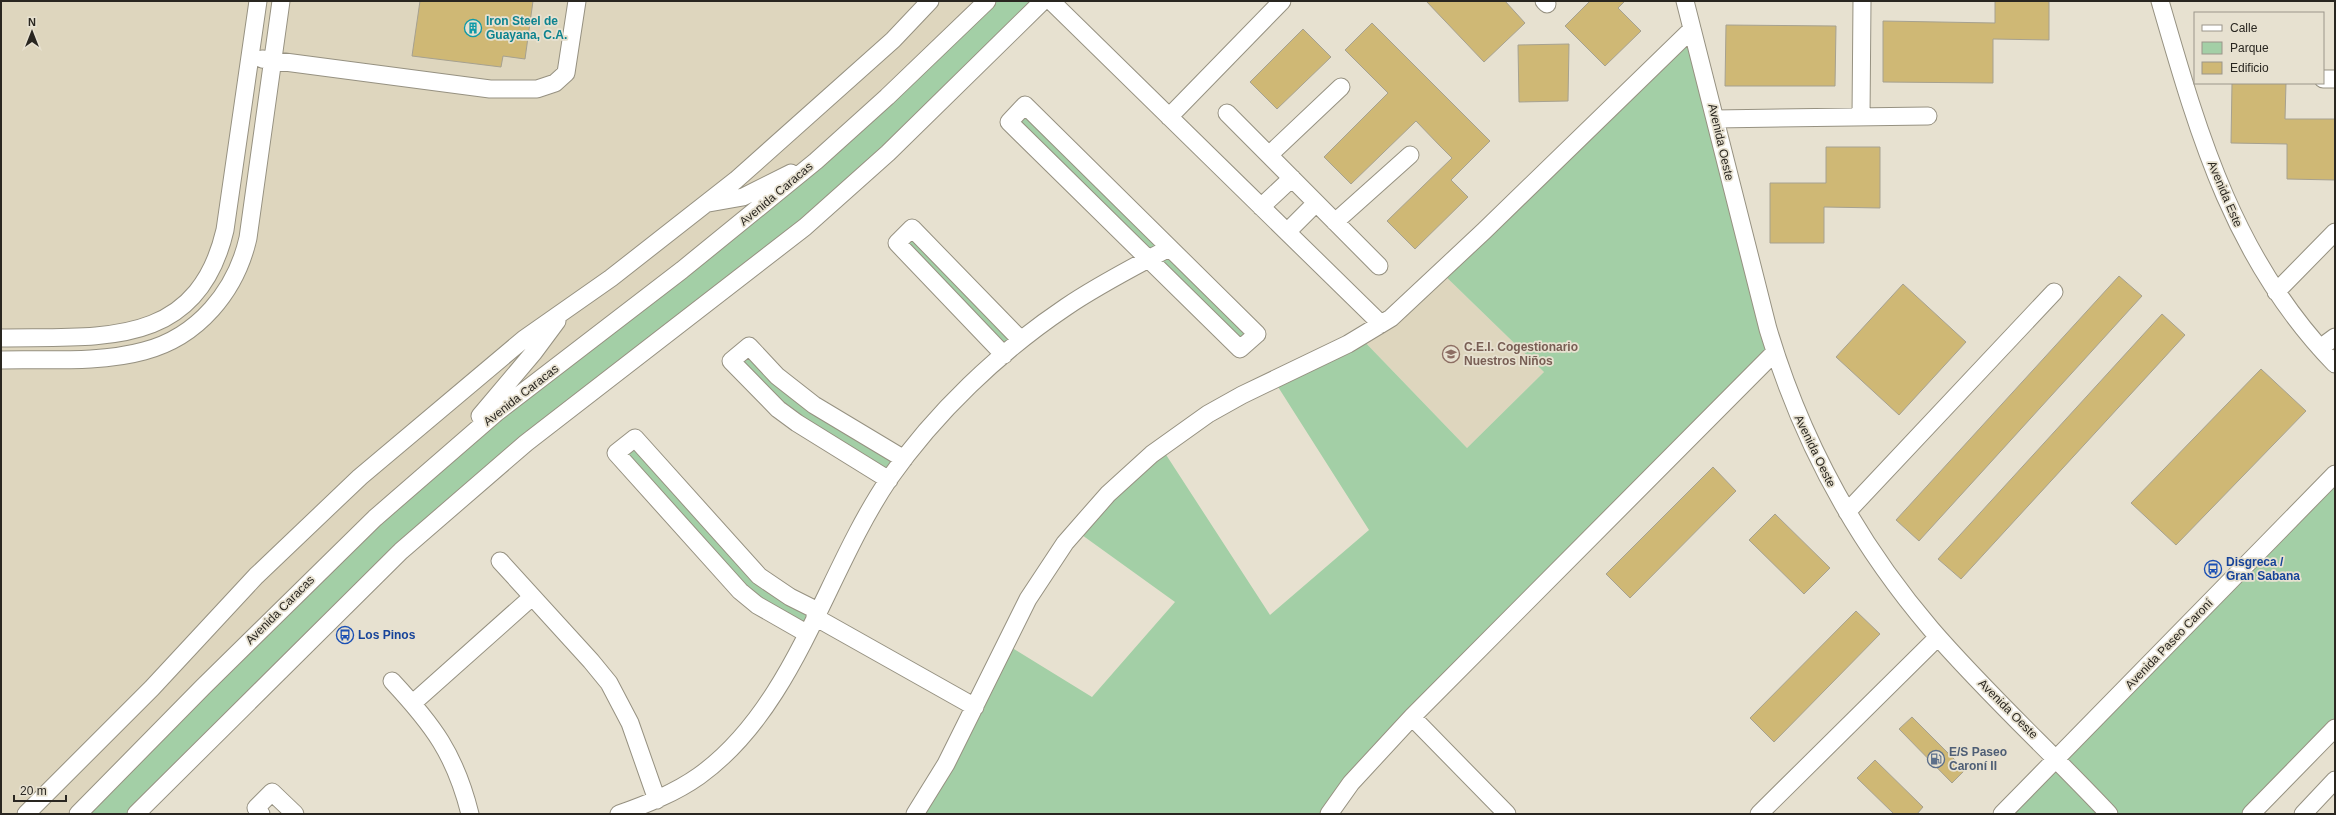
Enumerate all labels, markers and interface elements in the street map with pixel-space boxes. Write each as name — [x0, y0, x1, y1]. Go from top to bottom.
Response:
north arrow — [12, 12, 52, 52]
legend — [2194, 12, 2324, 84]
place label: Iron Steel de Guayana, C.A. — [486, 14, 567, 42]
text: N — [28, 16, 36, 28]
building icon: Iron Steel de Guayana, C.A. — [463, 18, 483, 38]
text: Calle — [2230, 21, 2258, 35]
text: Parque — [2230, 41, 2269, 55]
text: Edificio — [2230, 61, 2269, 75]
street label: Avenida Oeste — [1705, 102, 1737, 182]
street label: Avenida Caracas — [737, 159, 815, 229]
street label: Avenida Este — [2205, 159, 2245, 229]
place label: C.E.I. Cogestionario Nuestros Niños — [1464, 340, 1578, 368]
school or university icon: C.E.I. Cogestionario Nuestros Niños — [1441, 344, 1461, 364]
street label: Avenida Caracas — [481, 361, 561, 429]
street label: Avenida Oeste — [1792, 413, 1839, 490]
place label: Disgreca / Gran Sabana — [2226, 555, 2300, 583]
bus stop icon: Disgreca / Gran Sabana — [2203, 559, 2223, 579]
street label: Avenida Caracas — [243, 573, 317, 647]
street label: Avenida Paseo Caroní — [2122, 596, 2216, 692]
bus stop icon: Los Pinos — [335, 625, 355, 645]
place label: Los Pinos — [358, 628, 416, 642]
street label: Avenida Oeste — [1975, 676, 2041, 742]
place label: E/S Paseo Caroní II — [1949, 745, 2007, 773]
fuel station icon: E/S Paseo Caroní II — [1926, 749, 1946, 769]
scale bar — [14, 777, 66, 803]
text: 20 m — [20, 784, 47, 798]

